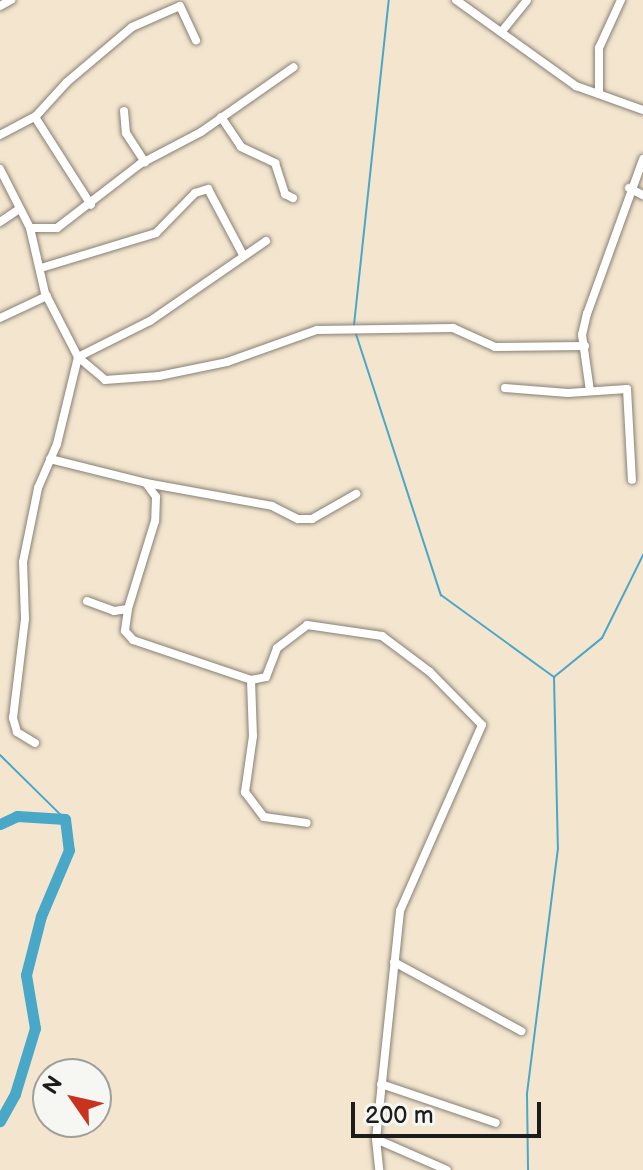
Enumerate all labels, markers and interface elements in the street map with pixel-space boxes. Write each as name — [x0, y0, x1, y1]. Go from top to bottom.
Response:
north arrow — [32, 1058, 112, 1138]
text: N — [38, 1071, 69, 1100]
scale bar — [355, 1086, 545, 1136]
text: 200 m — [365, 1101, 434, 1130]

